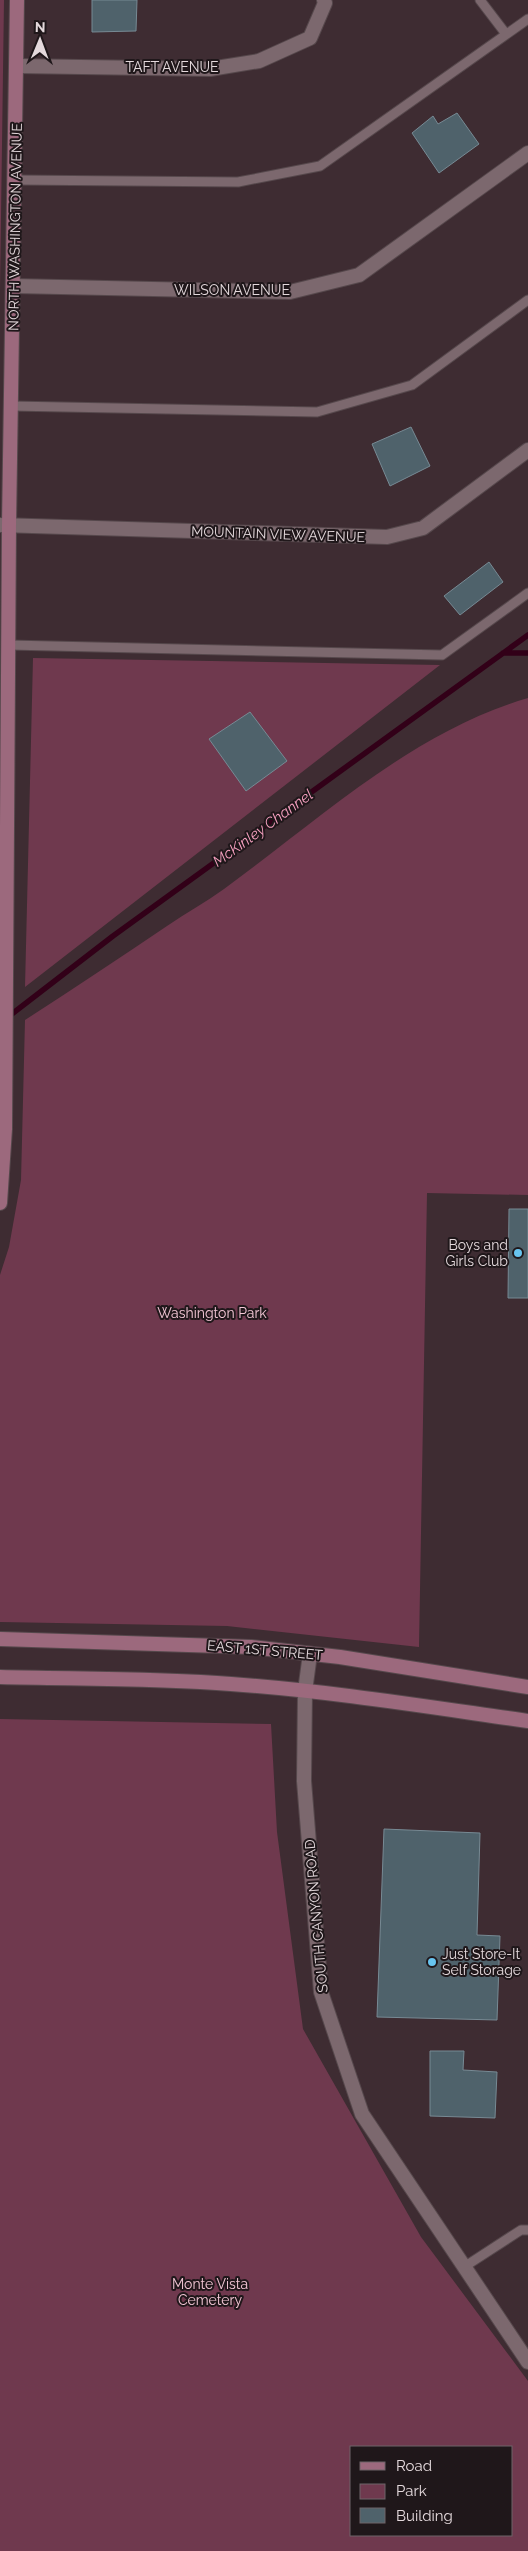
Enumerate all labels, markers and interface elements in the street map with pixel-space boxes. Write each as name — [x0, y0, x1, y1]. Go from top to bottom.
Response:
north arrow — [15, 15, 65, 65]
text: N — [35, 19, 46, 35]
street label: TAFT AVENUE — [125, 59, 219, 75]
street label: NORTH WASHINGTON AVENUE — [5, 123, 25, 331]
street label: WILSON AVENUE — [174, 282, 290, 298]
street label: MOUNTAIN VIEW AVENUE — [191, 523, 365, 545]
water label: McKinley Channel — [209, 786, 317, 870]
place label: Boys and Girls Club — [446, 1237, 508, 1269]
marker: Boys and Girls Club — [512, 1247, 524, 1259]
park label: Washington Park — [157, 1305, 267, 1321]
street label: EAST 1ST STREET — [207, 1637, 324, 1663]
street label: SOUTH CANYON ROAD — [301, 1839, 331, 1993]
place label: Just Store-It Self Storage — [442, 1946, 521, 1978]
marker: Just Store-It Self Storage — [426, 1956, 438, 1968]
park label: Monte Vista Cemetery — [172, 2276, 248, 2308]
legend — [350, 2446, 513, 2536]
text: Road — [396, 2457, 432, 2475]
text: Park — [396, 2482, 427, 2500]
text: Building — [396, 2507, 453, 2525]

